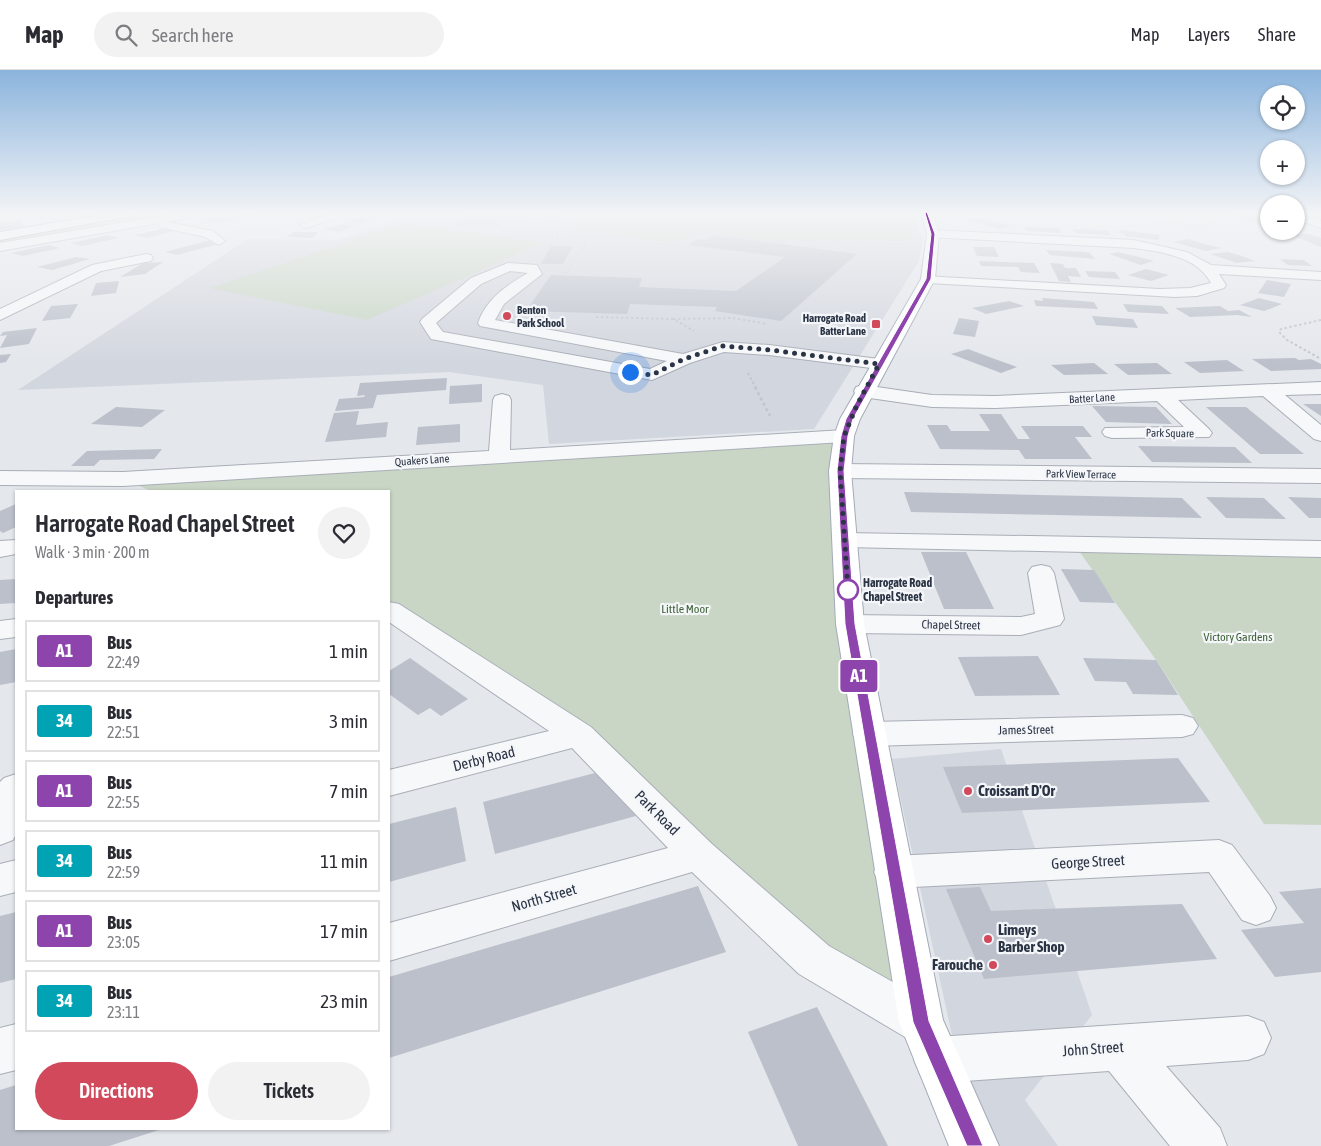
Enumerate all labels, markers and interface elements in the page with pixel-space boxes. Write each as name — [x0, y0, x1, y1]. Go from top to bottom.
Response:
search box — [94, 12, 444, 57]
text: Map — [25, 21, 64, 48]
icon: search — [112, 21, 140, 49]
text: Search here — [152, 24, 234, 46]
text: Map — [1130, 24, 1159, 45]
text: Layers — [1187, 24, 1230, 45]
text: Share — [1258, 24, 1296, 45]
map controls — [1260, 85, 1305, 240]
button: locate — [1260, 85, 1305, 130]
button: + — [1260, 140, 1305, 185]
button: − — [1260, 195, 1305, 240]
place label: Benton Park School — [517, 304, 565, 329]
marker: Benton Park School — [501, 310, 513, 322]
place label: Harrogate Road Batter Lane — [803, 312, 866, 337]
marker: Harrogate Road Batter Lane — [870, 318, 882, 330]
your location — [618, 360, 643, 385]
street label: Batter Lane — [1069, 391, 1115, 405]
street label: Park Square — [1146, 427, 1194, 439]
street label: Quakers Lane — [394, 452, 450, 468]
street label: Park View Terrace — [1046, 467, 1116, 481]
button: heart — [318, 507, 370, 559]
text: Harrogate Road Chapel Street — [35, 510, 295, 537]
text: Walk · 3 min · 200 m — [35, 543, 149, 561]
place label: Harrogate Road Chapel Street — [863, 576, 932, 604]
marker: Harrogate Road Chapel Street — [837, 579, 859, 601]
text: Departures — [35, 586, 113, 608]
park label: Little Moor — [661, 602, 709, 616]
street label: Chapel Street — [921, 617, 981, 633]
park label: Victory Gardens — [1204, 630, 1272, 644]
text: Bus — [107, 631, 132, 653]
text: A1 — [56, 640, 73, 661]
text: 1 min — [329, 640, 368, 662]
text: 22:49 — [107, 653, 140, 671]
line badge: A1 — [836, 660, 882, 692]
text: A1 — [850, 665, 868, 686]
text: Bus — [107, 701, 132, 723]
text: 34 — [56, 710, 73, 731]
text: 3 min — [329, 710, 368, 732]
text: 22:51 — [107, 723, 140, 741]
street label: James Street — [998, 723, 1055, 737]
street label: Derby Road — [451, 743, 517, 774]
text: Bus — [107, 771, 132, 793]
text: A1 — [56, 780, 73, 801]
text: 7 min — [329, 780, 368, 802]
place label: Croissant D'Or — [978, 782, 1056, 799]
marker: Croissant D'Or — [962, 785, 974, 797]
street label: Park Road — [632, 787, 683, 838]
text: 22:55 — [107, 793, 140, 811]
text: Bus — [107, 841, 132, 863]
text: 34 — [56, 850, 73, 871]
text: 11 min — [320, 850, 368, 872]
street label: George Street — [1051, 851, 1125, 872]
text: 22:59 — [107, 863, 140, 881]
street label: North Street — [509, 880, 578, 915]
text: Bus — [107, 911, 132, 933]
text: A1 — [56, 920, 73, 941]
text: 17 min — [320, 920, 368, 942]
place label: Limeys Barber Shop — [998, 921, 1065, 955]
text: 23:05 — [107, 933, 140, 951]
marker: Limeys Barber Shop — [982, 933, 994, 945]
place label: Farouche — [932, 956, 983, 973]
marker: Farouche — [987, 959, 999, 971]
text: Bus — [107, 981, 132, 1003]
text: 34 — [56, 990, 73, 1011]
text: 23 min — [320, 990, 368, 1012]
text: 23:11 — [107, 1003, 140, 1021]
street label: John Street — [1062, 1038, 1124, 1059]
button: Directions — [35, 1062, 198, 1120]
button: Tickets — [208, 1062, 370, 1120]

